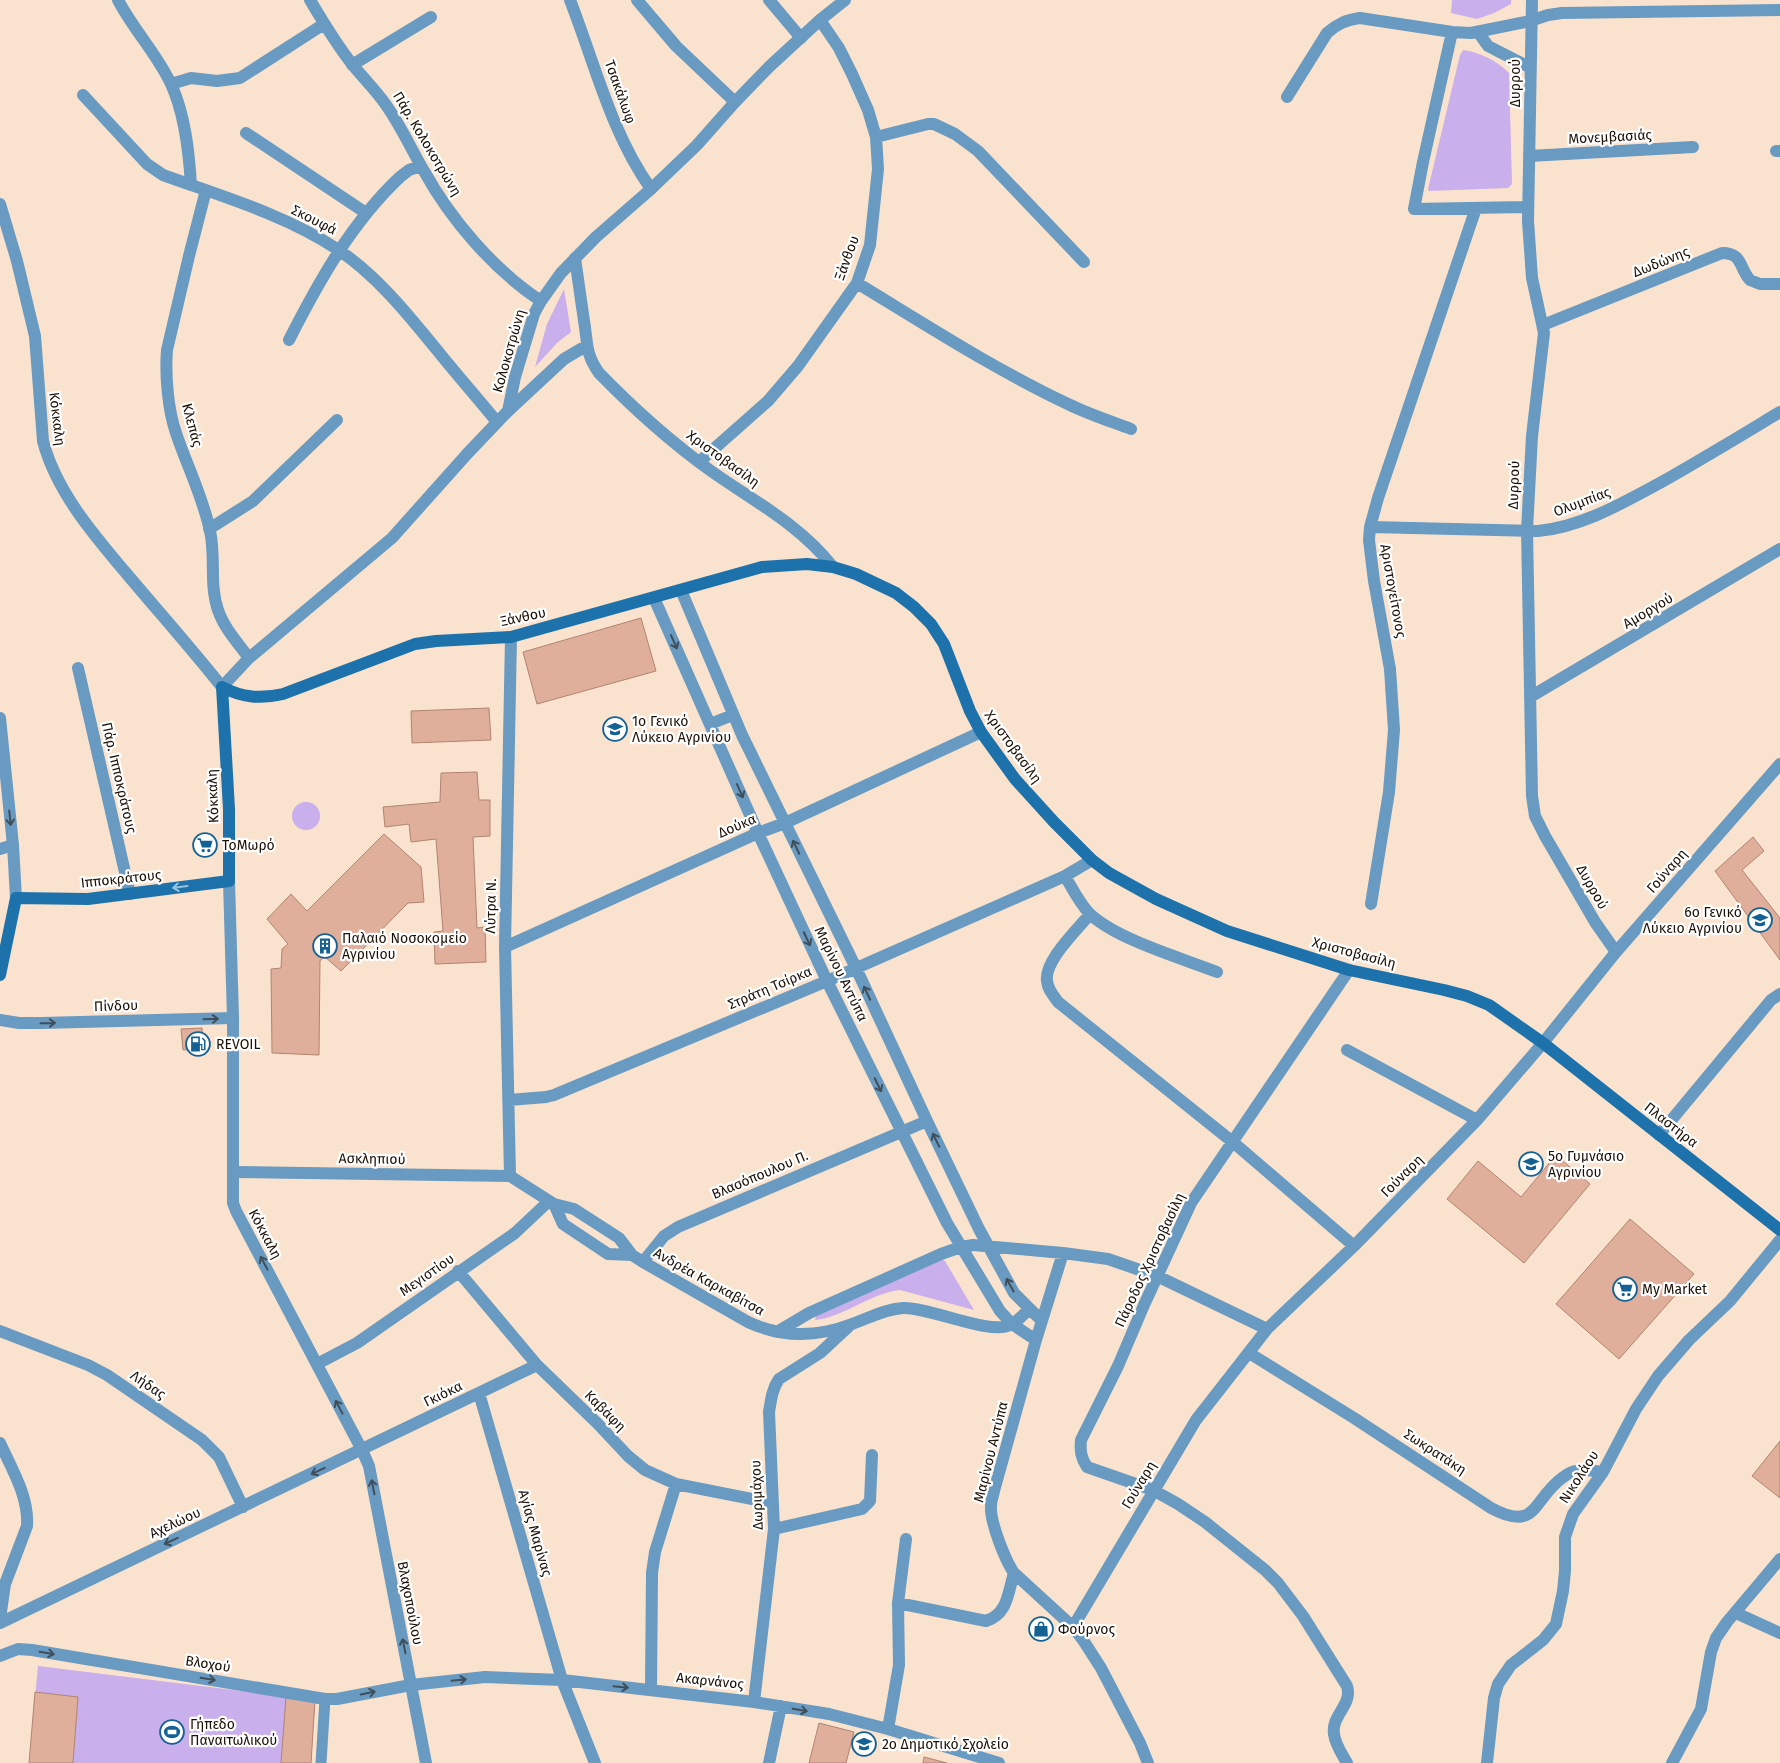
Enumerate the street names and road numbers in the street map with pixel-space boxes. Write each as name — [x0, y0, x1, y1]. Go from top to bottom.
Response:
street label: Τσακάλωφ — [601, 58, 639, 126]
street label: Δυρρού — [1507, 59, 1524, 107]
street label: Πάρ. Κολοκοτρώνη — [389, 89, 465, 199]
street label: Μονεμβασιάς — [1568, 126, 1653, 148]
street label: Σκουφά — [288, 201, 340, 239]
street label: Ξάνθου — [831, 233, 863, 283]
street label: Δωδώνης — [1630, 243, 1692, 281]
street label: Κολοκοτρώνη — [489, 307, 529, 395]
street label: Κόκκαλη — [45, 391, 69, 447]
street label: Κλεπάς — [178, 401, 206, 449]
street label: Χριστοβασίλη — [683, 427, 763, 491]
street label: Δυρρού — [1505, 460, 1523, 510]
street label: Ολυμπίας — [1551, 483, 1613, 521]
street label: Αριστογείτονος — [1376, 543, 1410, 640]
street label: Αμοργού — [1620, 589, 1676, 633]
street label: Ξάνθου — [499, 604, 547, 630]
street label: Χριστοβασίλη — [981, 707, 1045, 787]
street label: Πάρ. Ιπποκράτους — [98, 721, 140, 836]
street label: Κόκκαλη — [204, 769, 222, 823]
street label: Δούκα — [715, 810, 759, 842]
street label: Γούναρη — [1643, 845, 1691, 897]
street label: Δυρρού — [1572, 862, 1612, 912]
street label: Ιπποκράτους — [80, 866, 163, 892]
street label: Λύτρα Ν. — [482, 878, 500, 934]
street label: Μαρίνου Αντύπα — [811, 924, 871, 1024]
street label: Χριστοβασίλη — [1310, 934, 1398, 972]
street label: Στράτη Τσίρκα — [726, 963, 814, 1013]
street label: Πίνδου — [94, 997, 138, 1015]
street label: Πλαστήρα — [1641, 1099, 1701, 1151]
street label: Βλασόπουλου Π. — [709, 1147, 811, 1203]
street label: Ασκληπιού — [338, 1150, 406, 1168]
street label: Γούναρη — [1377, 1151, 1427, 1201]
street label: Πάροδος Χριστοβασίλη — [1111, 1190, 1189, 1330]
street label: Κόκκαλη — [245, 1206, 285, 1262]
street label: Ανδρέα Καρκαβίτσα — [651, 1244, 767, 1320]
street label: Μεγιστίου — [396, 1250, 458, 1300]
street label: Λήδας — [127, 1367, 169, 1403]
street label: Γκιόκα — [421, 1377, 465, 1411]
street label: Καβάφη — [581, 1387, 629, 1435]
street label: Μαρίνου Αντύπα — [970, 1400, 1012, 1504]
street label: Σωκρατάκη — [1401, 1425, 1469, 1479]
street label: Νικολάου — [1556, 1447, 1602, 1507]
street label: Γούναρη — [1118, 1458, 1160, 1512]
street label: Δωριμάχου — [747, 1460, 767, 1530]
street label: Αγίας Μαρίνας — [514, 1488, 556, 1579]
street label: Αχελώου — [147, 1504, 203, 1542]
street label: Βλαχοπούλου — [394, 1560, 426, 1646]
street label: Βλοχού — [184, 1652, 232, 1676]
street label: Ακαρνάνος — [675, 1669, 745, 1693]

